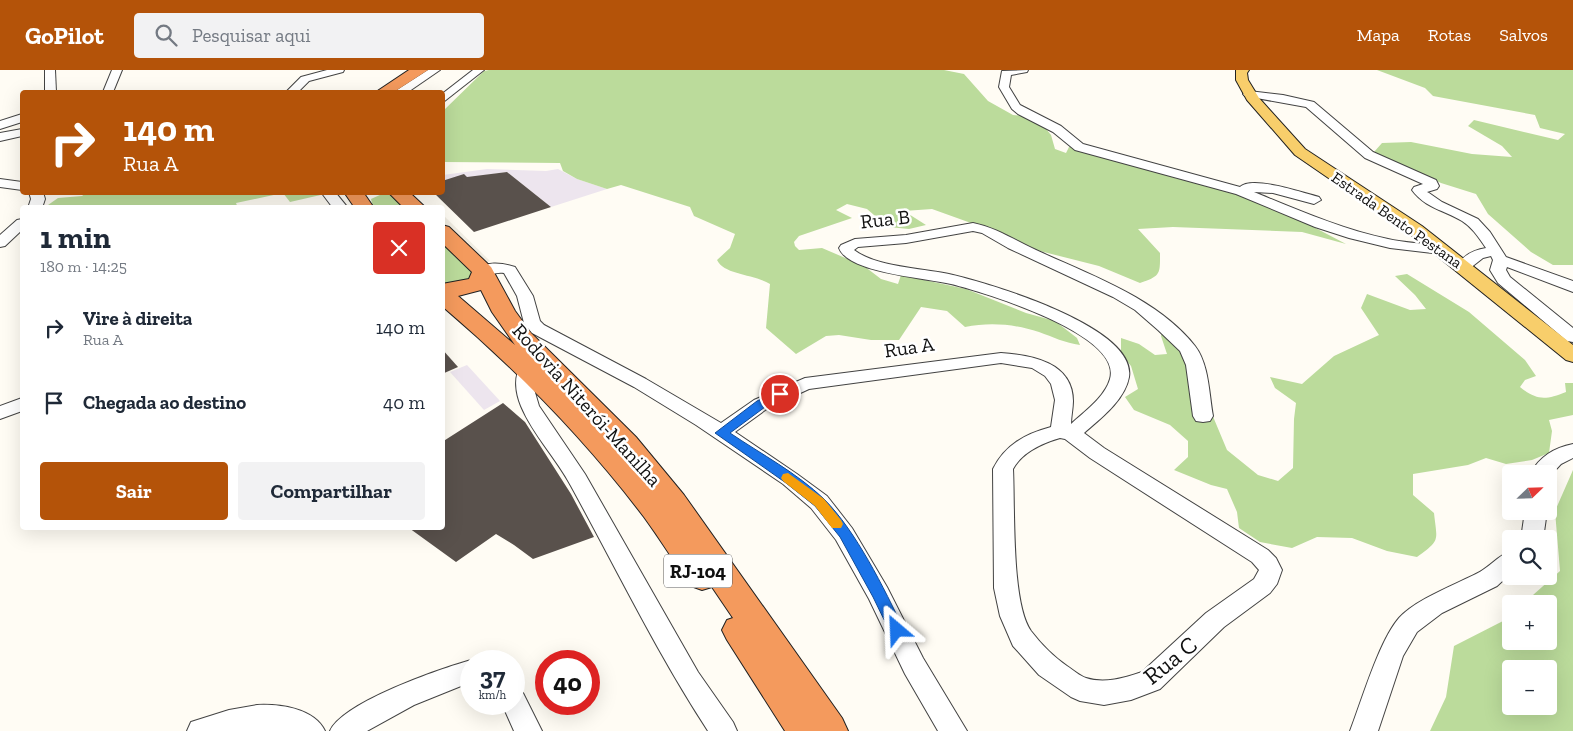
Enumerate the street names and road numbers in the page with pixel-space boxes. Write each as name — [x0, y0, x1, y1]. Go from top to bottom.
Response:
street label: Estrada Bento Pestana — [1328, 168, 1466, 272]
street label: Rua B — [859, 204, 911, 234]
street label: Rodovia Niterói-Manilha — [508, 319, 667, 492]
street label: Rua A — [883, 331, 937, 362]
road number: RJ-104 — [664, 554, 732, 588]
street label: Rua C — [1137, 630, 1203, 690]

